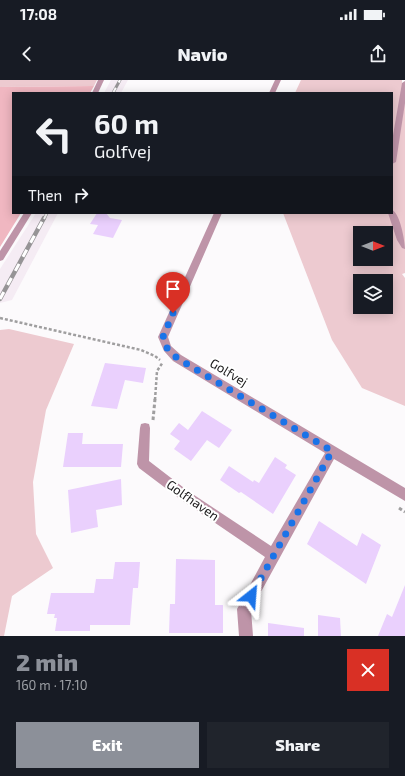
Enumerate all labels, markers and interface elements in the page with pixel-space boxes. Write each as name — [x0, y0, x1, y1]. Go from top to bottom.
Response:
text: 17:08 — [20, 5, 57, 23]
icon: back — [16, 43, 38, 65]
text: Navio — [177, 43, 228, 65]
icon: share — [367, 43, 389, 65]
text: 60 m — [94, 106, 159, 140]
icon: left — [28, 108, 80, 160]
text: Golfvej — [94, 140, 151, 162]
icon: right — [70, 184, 92, 206]
text: Then — [28, 186, 62, 204]
north arrow — [353, 226, 393, 266]
map controls — [353, 226, 393, 314]
pin — [156, 272, 190, 313]
button: layers — [353, 274, 393, 314]
icon: arrive — [162, 278, 184, 300]
street label: Golfvej — [207, 354, 251, 390]
street label: Golfhaven — [164, 476, 222, 524]
position arrow — [230, 575, 272, 617]
text: 2 min — [16, 647, 78, 676]
button: close — [347, 649, 389, 691]
text: 160 m · 17:10 — [16, 677, 88, 693]
button: Exit — [16, 722, 199, 768]
button: Share — [207, 722, 389, 768]

